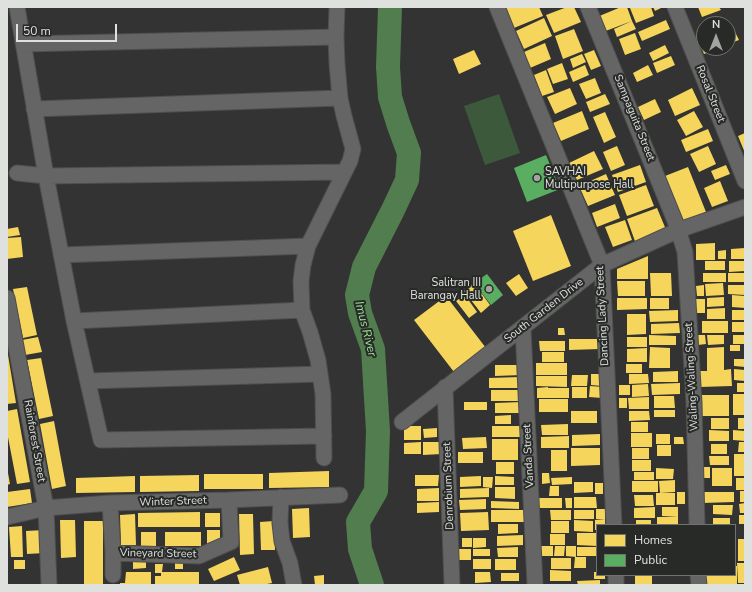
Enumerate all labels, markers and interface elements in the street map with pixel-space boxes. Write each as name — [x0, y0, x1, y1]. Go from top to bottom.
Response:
scale bar — [18, 16, 119, 42]
north arrow — [696, 16, 736, 56]
text: N — [712, 17, 720, 32]
text: 50 m — [23, 23, 51, 39]
street label: Rosal Street — [693, 63, 727, 125]
street label: Sampaguita Street — [611, 73, 657, 163]
place label: SAVHAI Multipurpose Hall — [545, 165, 634, 191]
marker: SAVHAI Multipurpose Hall — [532, 173, 542, 183]
street label: Dancing Lady Street — [594, 266, 612, 366]
place label: Salitran III Barangay Hall — [410, 276, 481, 302]
street label: South Garden Drive — [502, 276, 586, 346]
marker: Salitran III Barangay Hall — [484, 284, 494, 294]
water label: Imus River — [351, 300, 379, 358]
street label: Waling-Waling Street — [683, 322, 701, 432]
street label: Rainforest Street — [20, 399, 48, 483]
street label: Vanda Street — [521, 424, 537, 488]
street label: Denrobium Street — [441, 442, 457, 530]
street label: Winter Street — [139, 494, 207, 510]
legend — [596, 524, 736, 576]
text: Homes — [634, 532, 672, 548]
street label: Vineyard Street — [120, 547, 196, 561]
text: Public — [634, 552, 667, 568]

